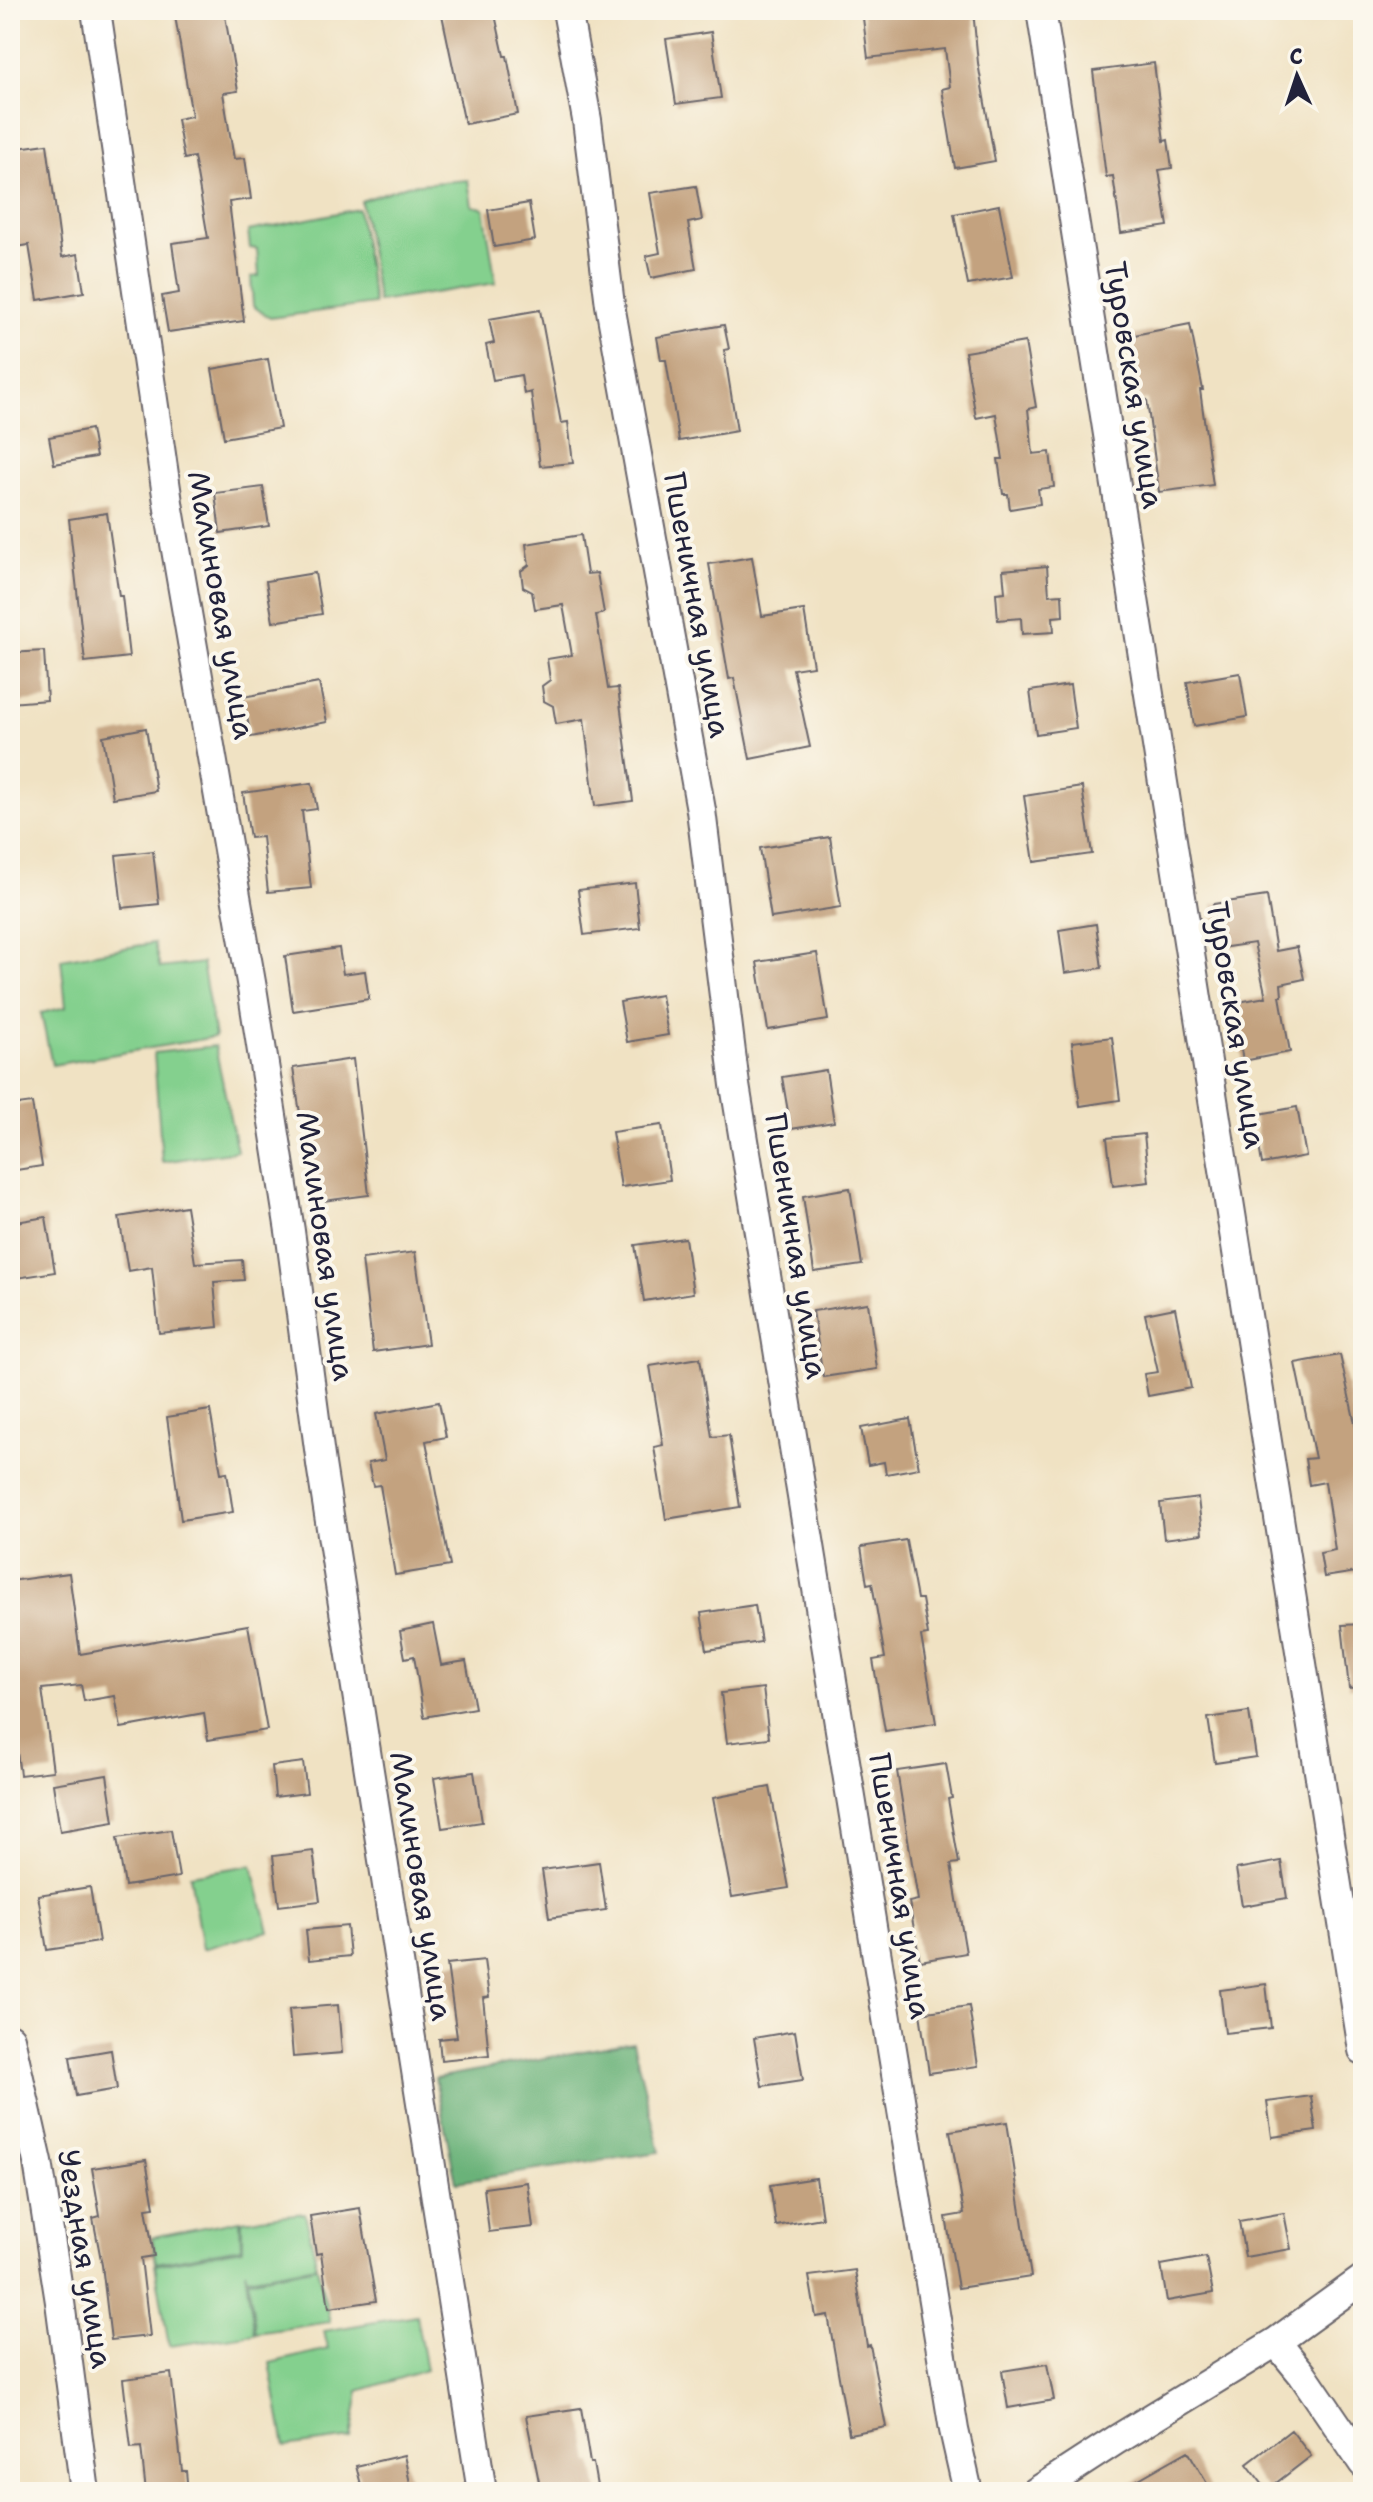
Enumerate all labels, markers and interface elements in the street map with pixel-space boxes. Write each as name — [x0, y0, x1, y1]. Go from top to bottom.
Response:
north arrow — [1257, 36, 1337, 116]
text: С — [1288, 42, 1303, 71]
street label: Туровская улица — [1095, 258, 1174, 512]
street label: Малиновая улица — [178, 467, 265, 743]
street label: Пшеничная улица — [654, 469, 741, 741]
street label: Туровская улица — [1197, 898, 1276, 1152]
street label: Малиновая улица — [286, 1108, 365, 1384]
street label: Пшеничная улица — [755, 1110, 838, 1382]
street label: Малиновая улица — [380, 1748, 463, 2024]
street label: Пшеничная улица — [859, 1750, 942, 2022]
street label: Уездная улица — [48, 2146, 123, 2372]

